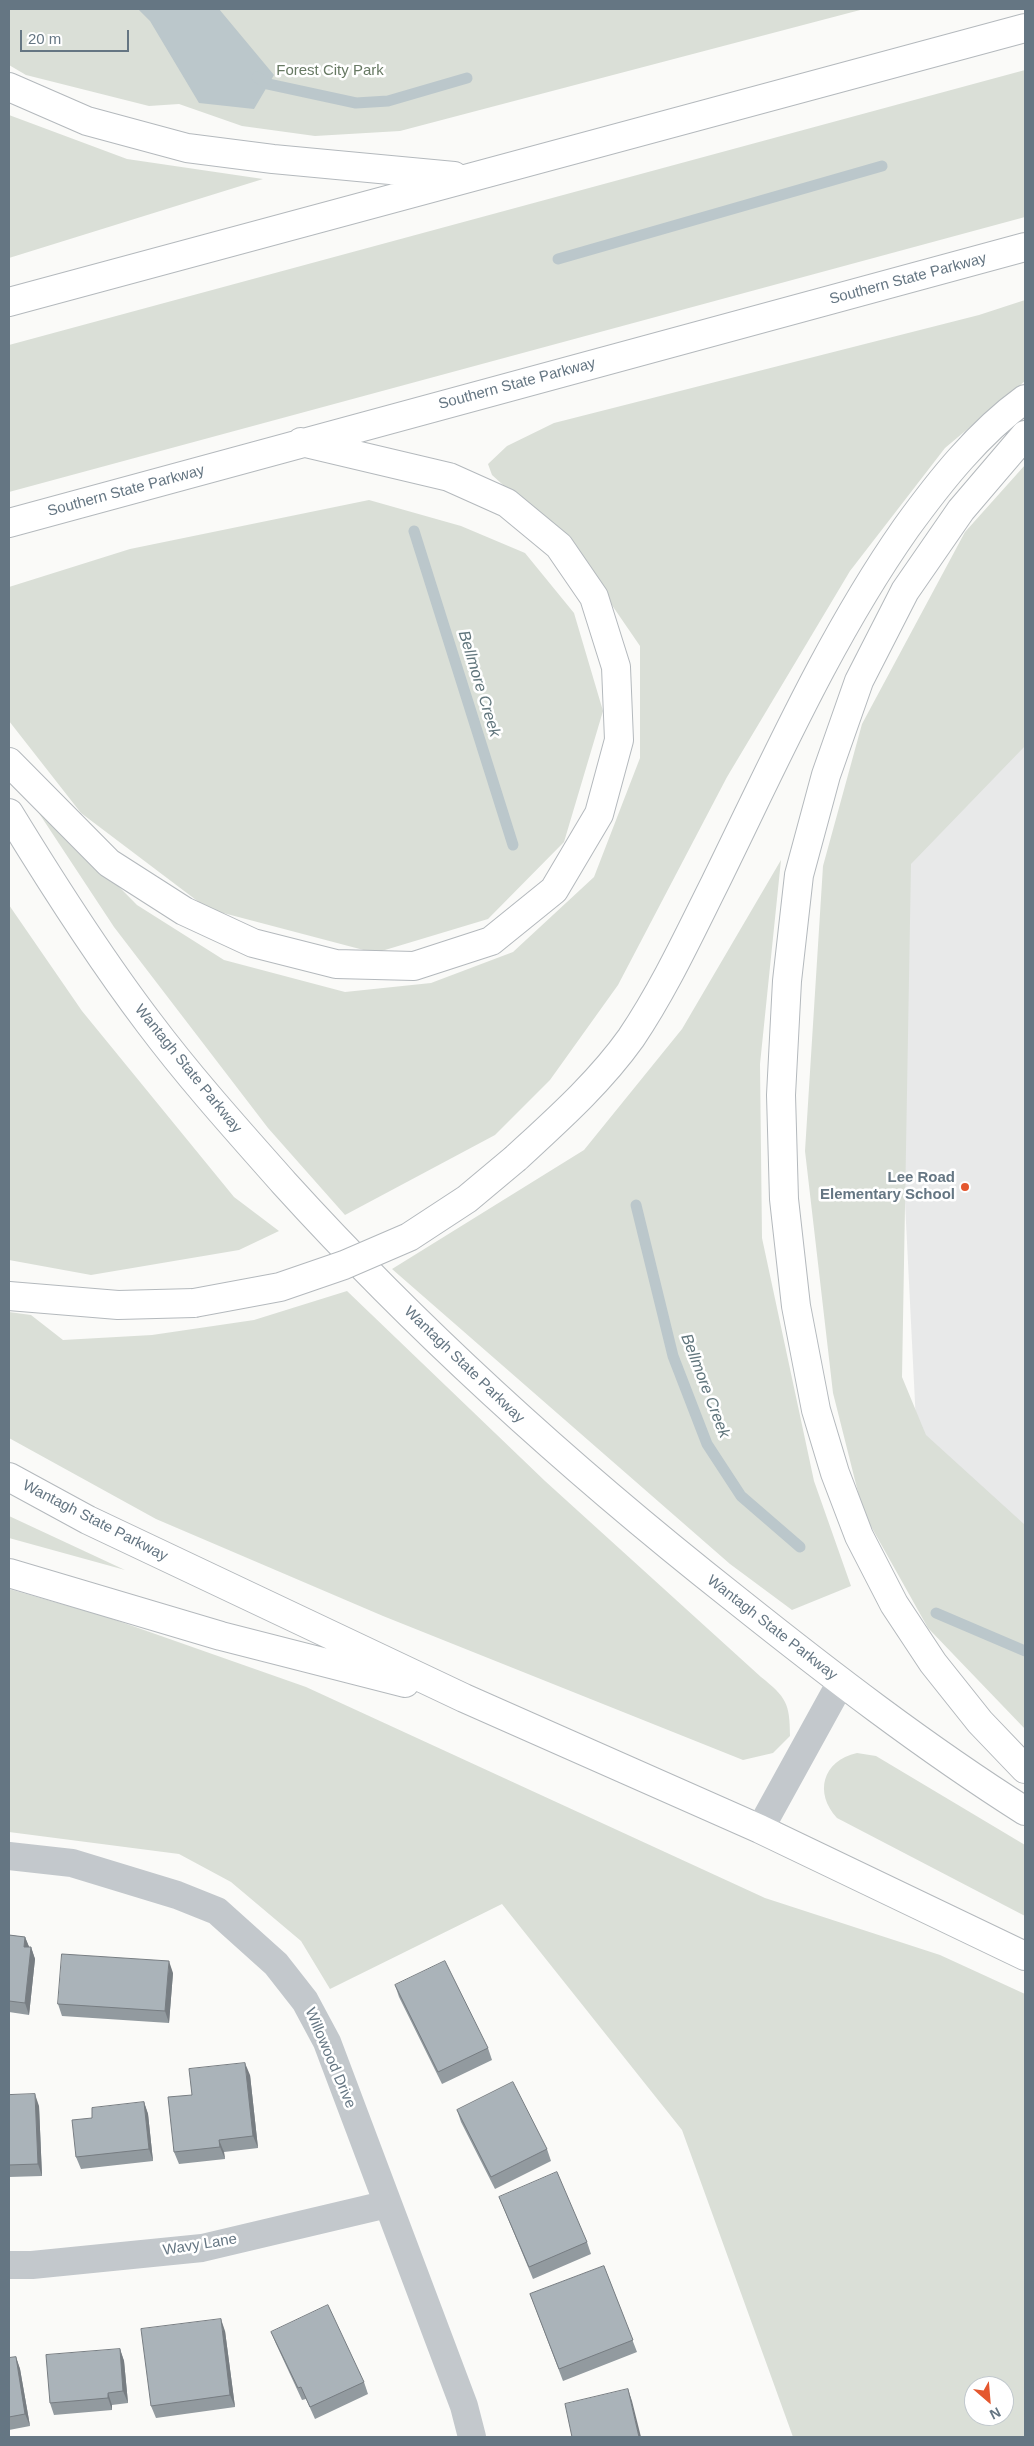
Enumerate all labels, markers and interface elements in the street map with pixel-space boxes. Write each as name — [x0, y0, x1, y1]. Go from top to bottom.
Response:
scale bar — [22, 20, 131, 52]
text: 20 m — [28, 30, 61, 47]
park label: Forest City Park — [276, 62, 384, 80]
street label: Southern State Parkway — [828, 249, 988, 309]
street label: Southern State Parkway — [437, 354, 597, 414]
street label: Southern State Parkway — [46, 461, 206, 521]
water label: Bellmore Creek — [454, 628, 504, 740]
street label: Wantagh State Parkway — [131, 1001, 245, 1137]
place label: Lee Road Elementary School — [820, 1169, 955, 1204]
marker: Lee Road Elementary School — [959, 1181, 971, 1193]
street label: Wantagh State Parkway — [400, 1303, 528, 1427]
water label: Bellmore Creek — [676, 1331, 734, 1441]
street label: Wantagh State Parkway — [19, 1477, 171, 1565]
street label: Wantagh State Parkway — [703, 1572, 841, 1684]
street label: Willowood Drive — [301, 2005, 359, 2111]
street label: Wavy Lane — [162, 2230, 238, 2260]
north arrow — [964, 2376, 1014, 2426]
text: N — [987, 2404, 1003, 2423]

